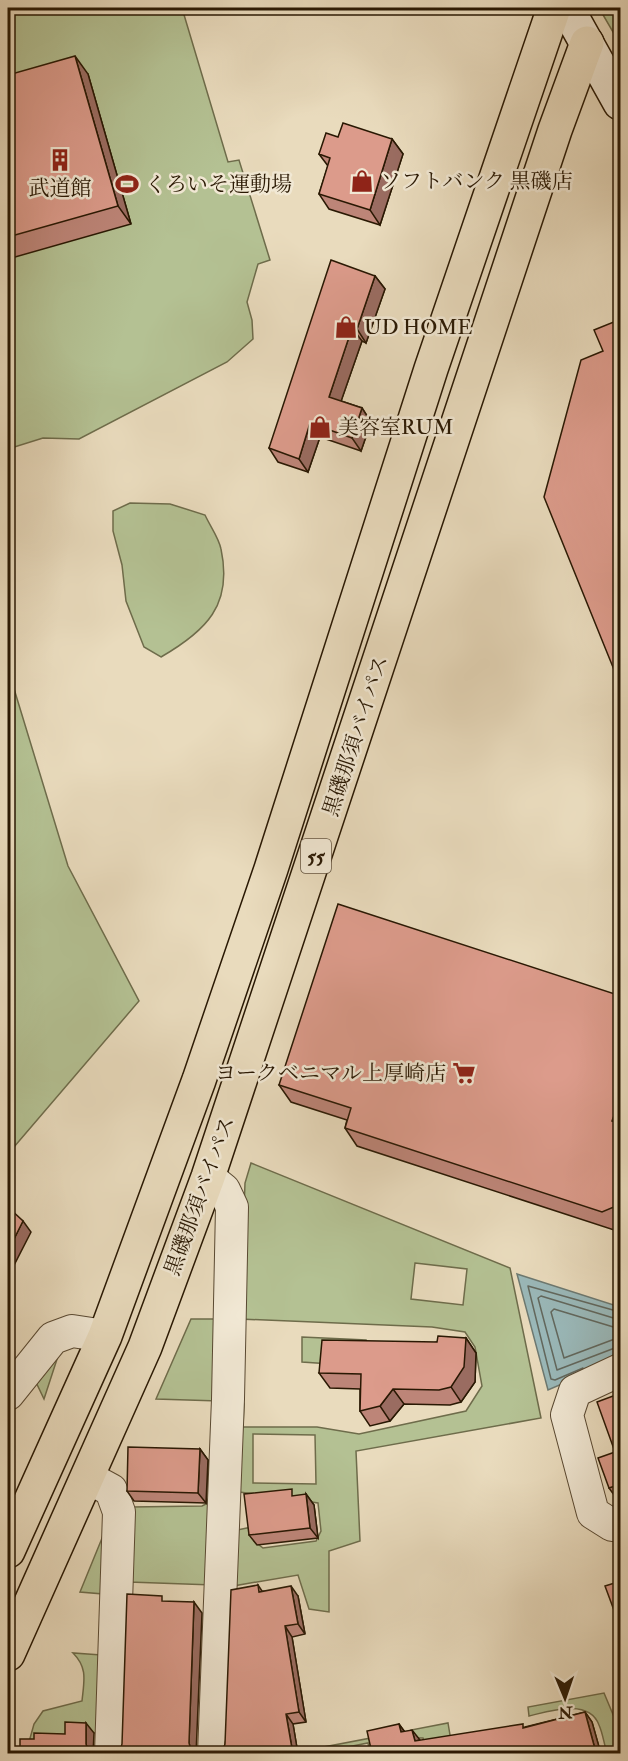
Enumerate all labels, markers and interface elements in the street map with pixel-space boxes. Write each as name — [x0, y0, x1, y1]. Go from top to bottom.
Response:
building icon: 武道館 — [47, 147, 73, 173]
shop icon: ソフトバンク 黒磯店 — [349, 168, 375, 194]
place label: ソフトバンク 黒磯店 — [380, 168, 573, 195]
sports icon: くろいそ運動場 — [114, 171, 140, 197]
place label: くろいそ運動場 — [145, 171, 292, 198]
place label: 武道館 — [29, 175, 92, 202]
shop icon: UD HOME — [333, 314, 359, 340]
place label: UD HOME — [364, 314, 472, 341]
shop icon: 美容室RUM — [307, 414, 333, 440]
place label: 美容室RUM — [338, 414, 453, 441]
street label: 黒磯那須バイパス — [317, 652, 395, 820]
road number: 55 — [301, 839, 331, 873]
place label: ヨークベニマル上厚崎店 — [215, 1060, 446, 1087]
supermarket icon: ヨークベニマル上厚崎店 — [451, 1060, 477, 1086]
street label: 黒磯那須バイパス — [159, 1113, 241, 1279]
north arrow — [535, 1668, 595, 1728]
text: N — [557, 1702, 574, 1722]

